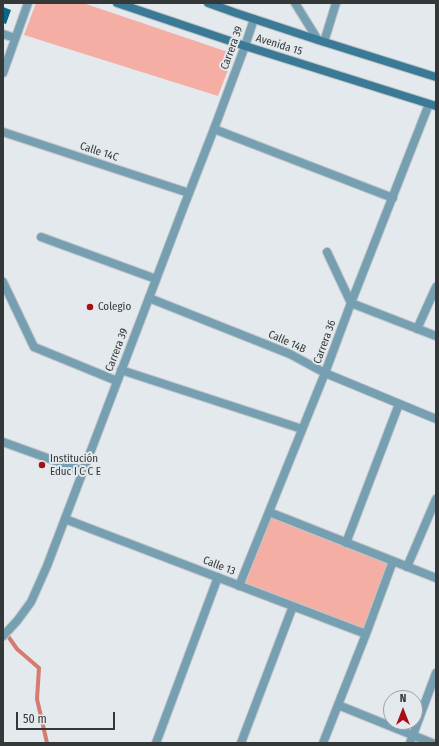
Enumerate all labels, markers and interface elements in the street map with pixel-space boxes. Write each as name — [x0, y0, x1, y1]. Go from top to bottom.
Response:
street label: Carrera 39 — [218, 24, 246, 72]
street label: Avenida 15 — [254, 32, 304, 58]
street label: Calle 14C — [78, 140, 120, 164]
place label: Colegio — [98, 300, 131, 314]
marker: Colegio — [85, 302, 95, 312]
street label: Carrera 36 — [311, 318, 339, 366]
street label: Carrera 39 — [103, 326, 131, 374]
street label: Calle 14B — [266, 328, 308, 356]
place label: Institución Educ I C C E — [50, 452, 101, 478]
marker: Institución Educ I C C E — [37, 460, 47, 470]
street label: Calle 13 — [201, 554, 237, 578]
north arrow — [383, 690, 423, 730]
text: N — [400, 692, 406, 705]
scale bar — [18, 704, 117, 730]
text: 50 m — [23, 712, 47, 726]

